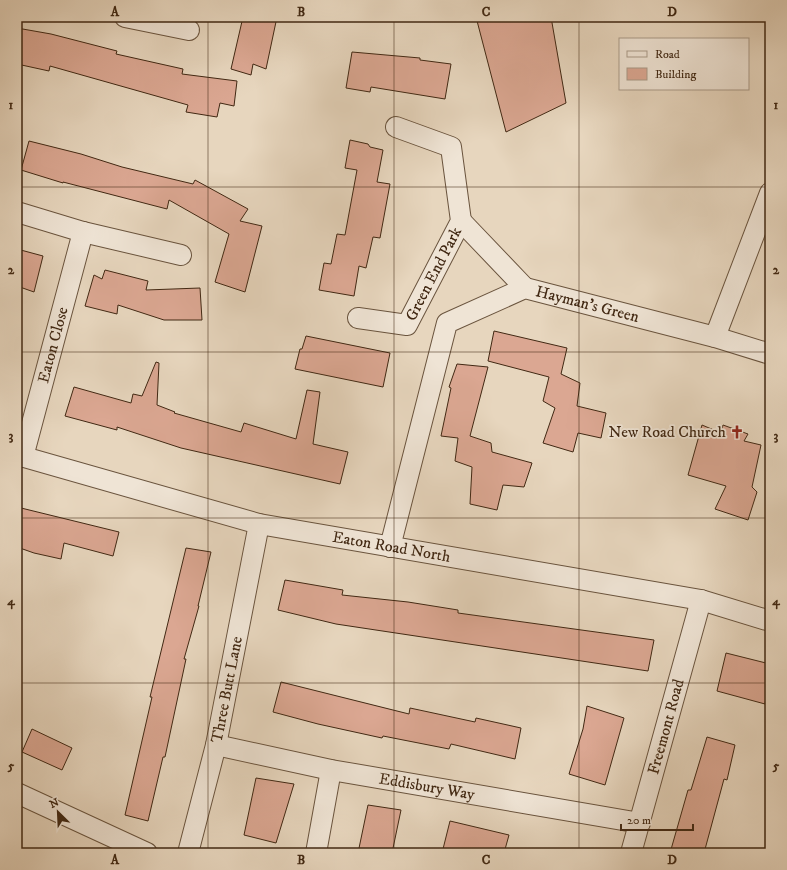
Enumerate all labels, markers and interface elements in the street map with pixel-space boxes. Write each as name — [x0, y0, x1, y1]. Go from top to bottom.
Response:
text: A — [110, 4, 120, 20]
text: B — [297, 4, 305, 20]
text: C — [482, 4, 491, 20]
text: D — [667, 4, 677, 20]
legend — [619, 38, 749, 90]
text: Road — [655, 47, 680, 62]
text: Building — [655, 67, 696, 82]
text: 1 — [9, 97, 14, 113]
text: 1 — [774, 97, 779, 113]
street label: Green End Park — [401, 224, 466, 324]
text: 2 — [8, 262, 15, 278]
text: 2 — [773, 262, 780, 278]
street label: Hayman's Green — [533, 281, 642, 327]
street label: Eaton Close — [33, 304, 73, 385]
place label: New Road Church — [609, 422, 727, 442]
church icon: New Road Church — [729, 424, 745, 440]
text: 3 — [9, 428, 14, 444]
text: 3 — [774, 428, 779, 444]
street label: Eaton Road North — [331, 527, 453, 567]
text: 4 — [6, 593, 15, 610]
text: 4 — [771, 593, 780, 610]
street label: Three Butt Lane — [207, 634, 247, 745]
street label: Freemont Road — [643, 677, 689, 777]
text: 5 — [7, 758, 15, 774]
text: 5 — [772, 758, 780, 774]
street label: Eddisbury Way — [377, 768, 477, 805]
north arrow — [38, 792, 78, 832]
text: N — [47, 796, 61, 812]
scale bar — [621, 806, 693, 832]
text: 20 m — [627, 813, 651, 828]
text: A — [110, 852, 120, 868]
text: B — [297, 852, 305, 868]
text: C — [482, 852, 491, 868]
text: D — [667, 852, 677, 868]

